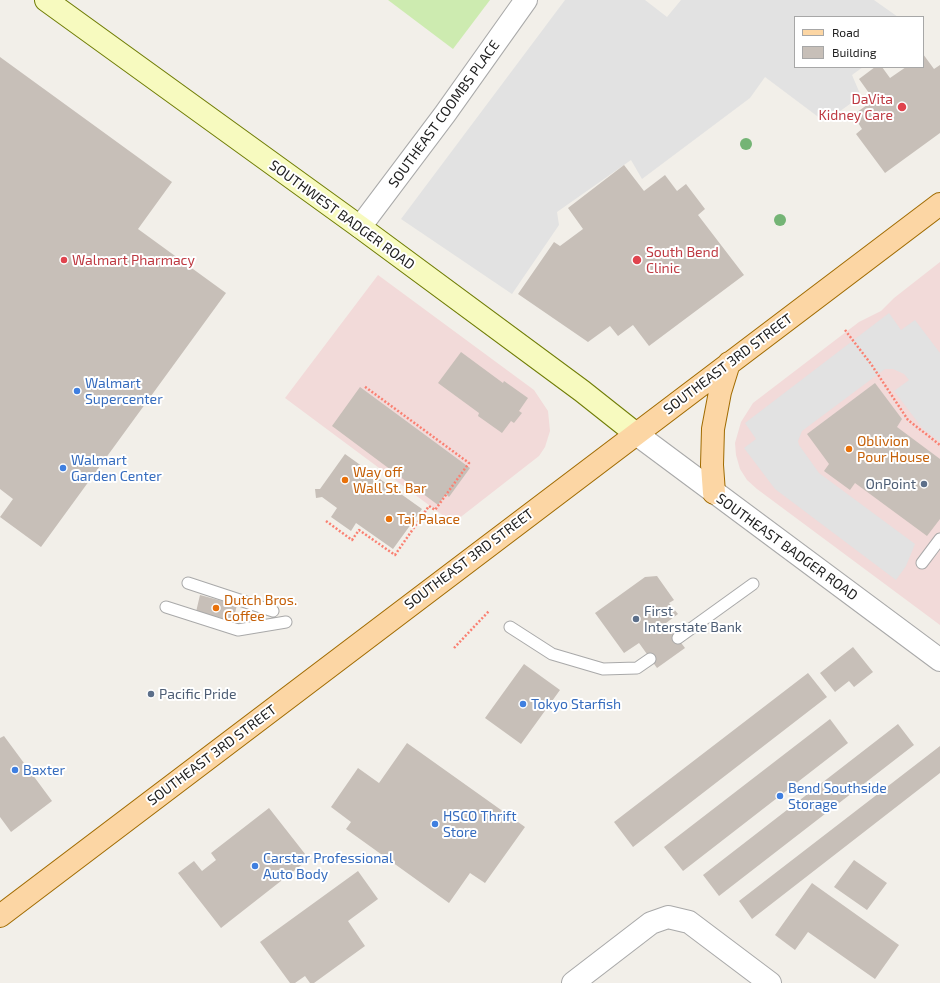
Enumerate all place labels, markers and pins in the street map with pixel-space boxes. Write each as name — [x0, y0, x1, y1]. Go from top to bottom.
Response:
place label: DaVita Kidney Care — [818, 91, 893, 124]
marker: DaVita Kidney Care — [896, 101, 908, 113]
place label: South Bend Clinic — [646, 244, 719, 276]
place label: Walmart Pharmacy — [72, 252, 195, 268]
marker: South Bend Clinic — [631, 254, 643, 266]
marker: Walmart Pharmacy — [59, 255, 69, 265]
place label: Walmart Supercenter — [85, 375, 163, 408]
marker: Walmart Supercenter — [72, 386, 82, 396]
place label: Oblivion Pour House — [857, 433, 930, 466]
marker: Oblivion Pour House — [844, 444, 854, 454]
place label: Walmart Garden Center — [71, 452, 162, 484]
marker: Walmart Garden Center — [58, 463, 68, 473]
place label: Way off Wall St. Bar — [353, 464, 427, 496]
marker: Way off Wall St. Bar — [340, 475, 350, 485]
place label: OnPoint — [865, 476, 916, 492]
marker: OnPoint — [919, 479, 929, 489]
place label: Taj Palace — [397, 511, 460, 527]
marker: Taj Palace — [384, 514, 394, 524]
place label: Dutch Bros. Coffee — [224, 592, 297, 624]
marker: Dutch Bros. Coffee — [211, 603, 221, 613]
place label: First Interstate Bank — [644, 603, 742, 636]
marker: First Interstate Bank — [631, 614, 641, 624]
place label: Pacific Pride — [159, 686, 237, 702]
marker: Pacific Pride — [146, 689, 156, 699]
place label: Tokyo Starfish — [531, 696, 621, 712]
marker: Tokyo Starfish — [518, 699, 528, 709]
place label: Baxter — [23, 762, 65, 778]
marker: Baxter — [10, 765, 20, 775]
place label: Bend Southside Storage — [788, 780, 887, 812]
marker: Bend Southside Storage — [775, 791, 785, 801]
place label: HSCO Thrift Store — [443, 808, 517, 840]
marker: HSCO Thrift Store — [430, 819, 440, 829]
place label: Carstar Professional Auto Body — [263, 850, 393, 882]
marker: Carstar Professional Auto Body — [250, 861, 260, 871]

